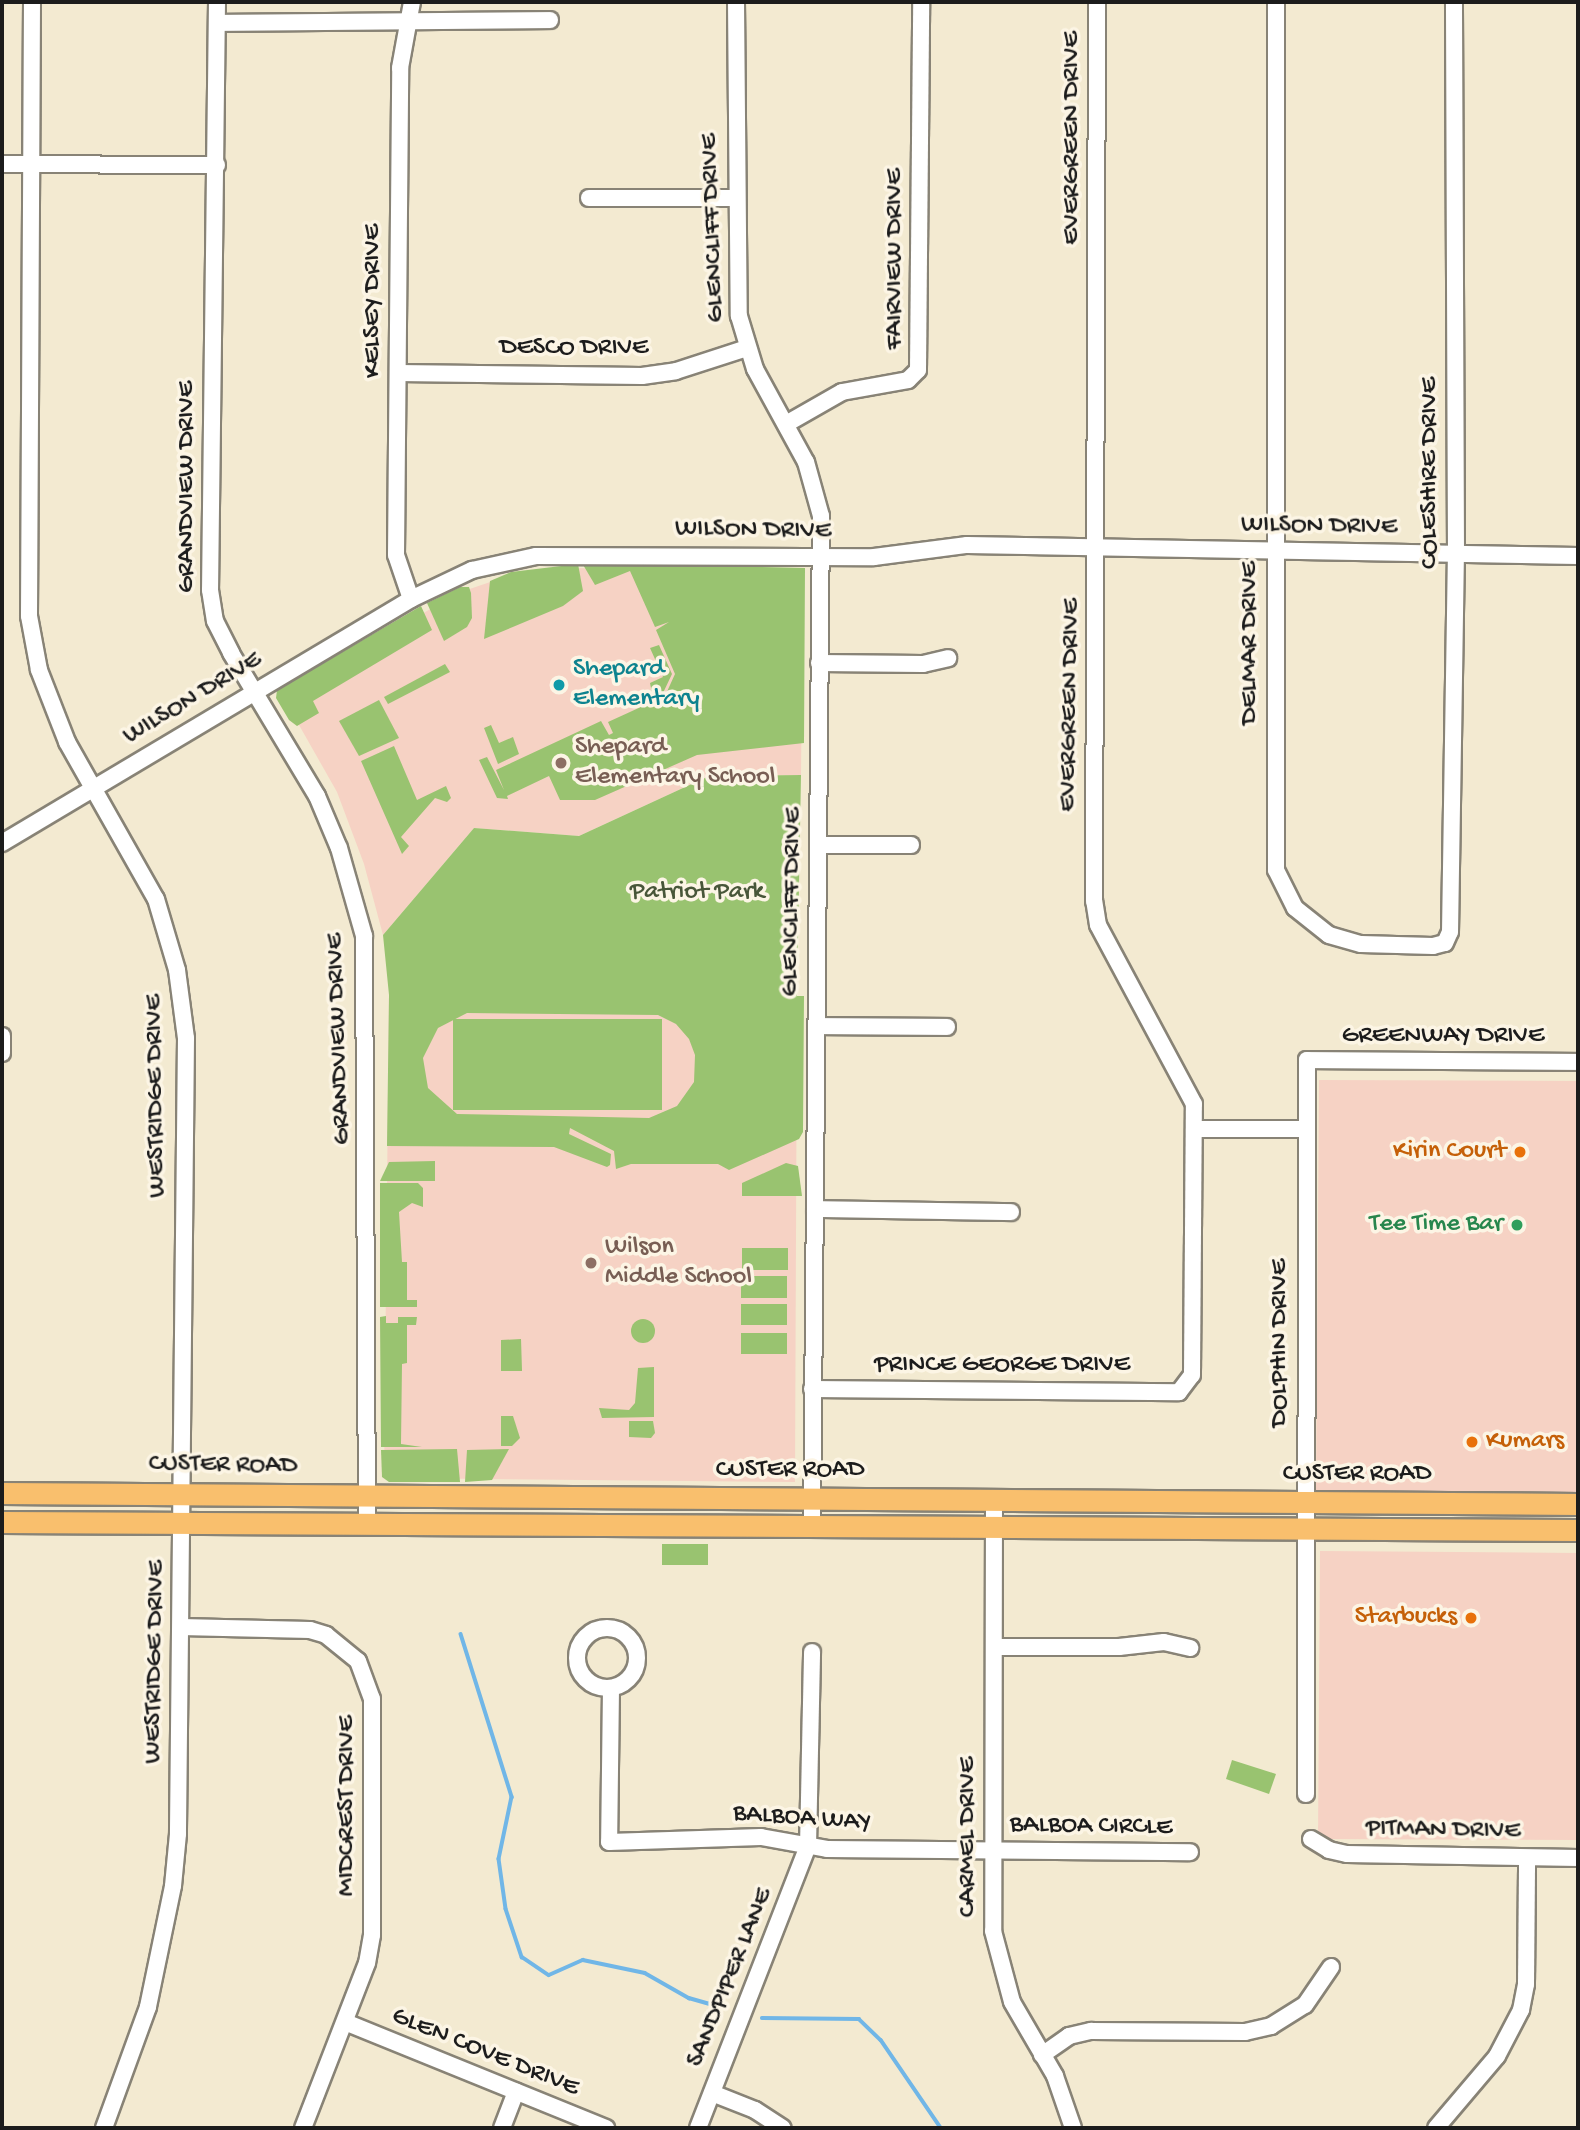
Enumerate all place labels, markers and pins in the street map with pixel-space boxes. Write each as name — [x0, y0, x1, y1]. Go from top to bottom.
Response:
place label: Shepard Elementary — [573, 654, 700, 716]
marker: Shepard Elementary — [551, 677, 567, 693]
place label: Shepard Elementary School — [575, 732, 775, 794]
marker: Shepard Elementary School — [553, 755, 569, 771]
place label: Kirin Court — [1393, 1136, 1506, 1168]
marker: Kirin Court — [1512, 1144, 1528, 1160]
place label: Tee Time Bar — [1369, 1209, 1503, 1241]
marker: Tee Time Bar — [1509, 1217, 1525, 1233]
place label: Wilson Middle School — [605, 1232, 752, 1294]
marker: Wilson Middle School — [583, 1255, 599, 1271]
place label: Kumars — [1486, 1426, 1564, 1458]
marker: Kumars — [1464, 1434, 1480, 1450]
place label: Starbucks — [1355, 1602, 1457, 1634]
marker: Starbucks — [1463, 1610, 1479, 1626]

